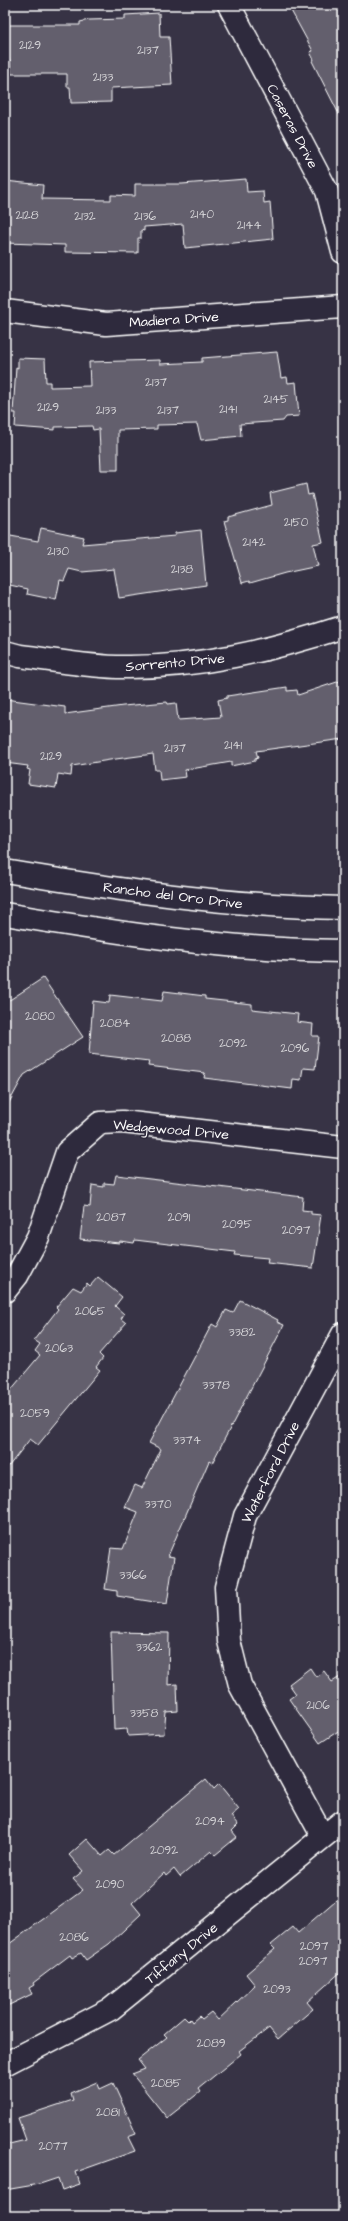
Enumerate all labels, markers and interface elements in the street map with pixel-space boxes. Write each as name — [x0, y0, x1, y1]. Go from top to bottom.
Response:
house number: 2129 — [19, 37, 41, 54]
house number: 2137 — [137, 42, 160, 59]
house number: 2133 — [93, 69, 113, 86]
street label: Caseras Drive — [261, 81, 323, 173]
house number: 2140 — [190, 206, 215, 223]
house number: 2128 — [15, 207, 39, 224]
house number: 2132 — [74, 208, 96, 225]
house number: 2136 — [134, 208, 156, 225]
house number: 2144 — [237, 217, 261, 234]
street label: Madiera Drive — [129, 307, 220, 333]
house number: 2137 — [145, 374, 168, 391]
house number: 2145 — [263, 391, 289, 408]
house number: 2129 — [37, 399, 59, 416]
house number: 2141 — [219, 401, 238, 418]
house number: 2133 — [96, 402, 116, 419]
house number: 2137 — [157, 402, 180, 419]
house number: 2150 — [284, 514, 309, 531]
house number: 2142 — [242, 534, 266, 551]
house number: 2130 — [47, 543, 69, 560]
house number: 2138 — [171, 561, 193, 578]
street label: Sorrento Drive — [125, 649, 226, 677]
house number: 2141 — [224, 737, 243, 754]
house number: 2137 — [164, 740, 187, 757]
house number: 2129 — [40, 748, 62, 765]
street label: Rancho del Oro Drive — [102, 878, 244, 915]
house number: 2080 — [25, 1008, 55, 1025]
house number: 2084 — [100, 1015, 130, 1032]
house number: 2088 — [161, 1030, 191, 1047]
house number: 2092 — [219, 1035, 247, 1052]
house number: 2096 — [281, 1040, 310, 1057]
street label: Wedgewood Drive — [112, 1115, 230, 1145]
house number: 2087 — [96, 1209, 126, 1226]
house number: 2091 — [168, 1209, 191, 1226]
house number: 2095 — [222, 1216, 252, 1233]
house number: 2097 — [282, 1222, 311, 1239]
house number: 2065 — [75, 1303, 106, 1320]
house number: 3382 — [229, 1324, 256, 1341]
house number: 2063 — [45, 1340, 73, 1357]
house number: 3378 — [202, 1377, 230, 1394]
house number: 2059 — [20, 1405, 50, 1422]
street label: Waterford Drive — [237, 1418, 305, 1527]
house number: 3374 — [173, 1432, 201, 1449]
house number: 3370 — [144, 1496, 172, 1513]
house number: 3366 — [119, 1567, 147, 1584]
house number: 3362 — [136, 1639, 162, 1656]
house number: 2106 — [306, 1697, 330, 1714]
house number: 3358 — [130, 1705, 158, 1722]
house number: 2094 — [195, 1813, 225, 1830]
house number: 2092 — [150, 1842, 178, 1859]
house number: 2090 — [96, 1876, 125, 1893]
street label: Tiffany Drive — [141, 1918, 223, 1989]
house number: 2086 — [59, 1929, 89, 1946]
house number: 2097 — [300, 1938, 329, 1955]
house number: 2097 — [299, 1953, 328, 1970]
house number: 2093 — [263, 1981, 291, 1998]
house number: 2089 — [196, 2035, 226, 2052]
house number: 2085 — [151, 2075, 182, 2092]
house number: 2081 — [96, 2104, 120, 2121]
house number: 2077 — [38, 2138, 68, 2155]

